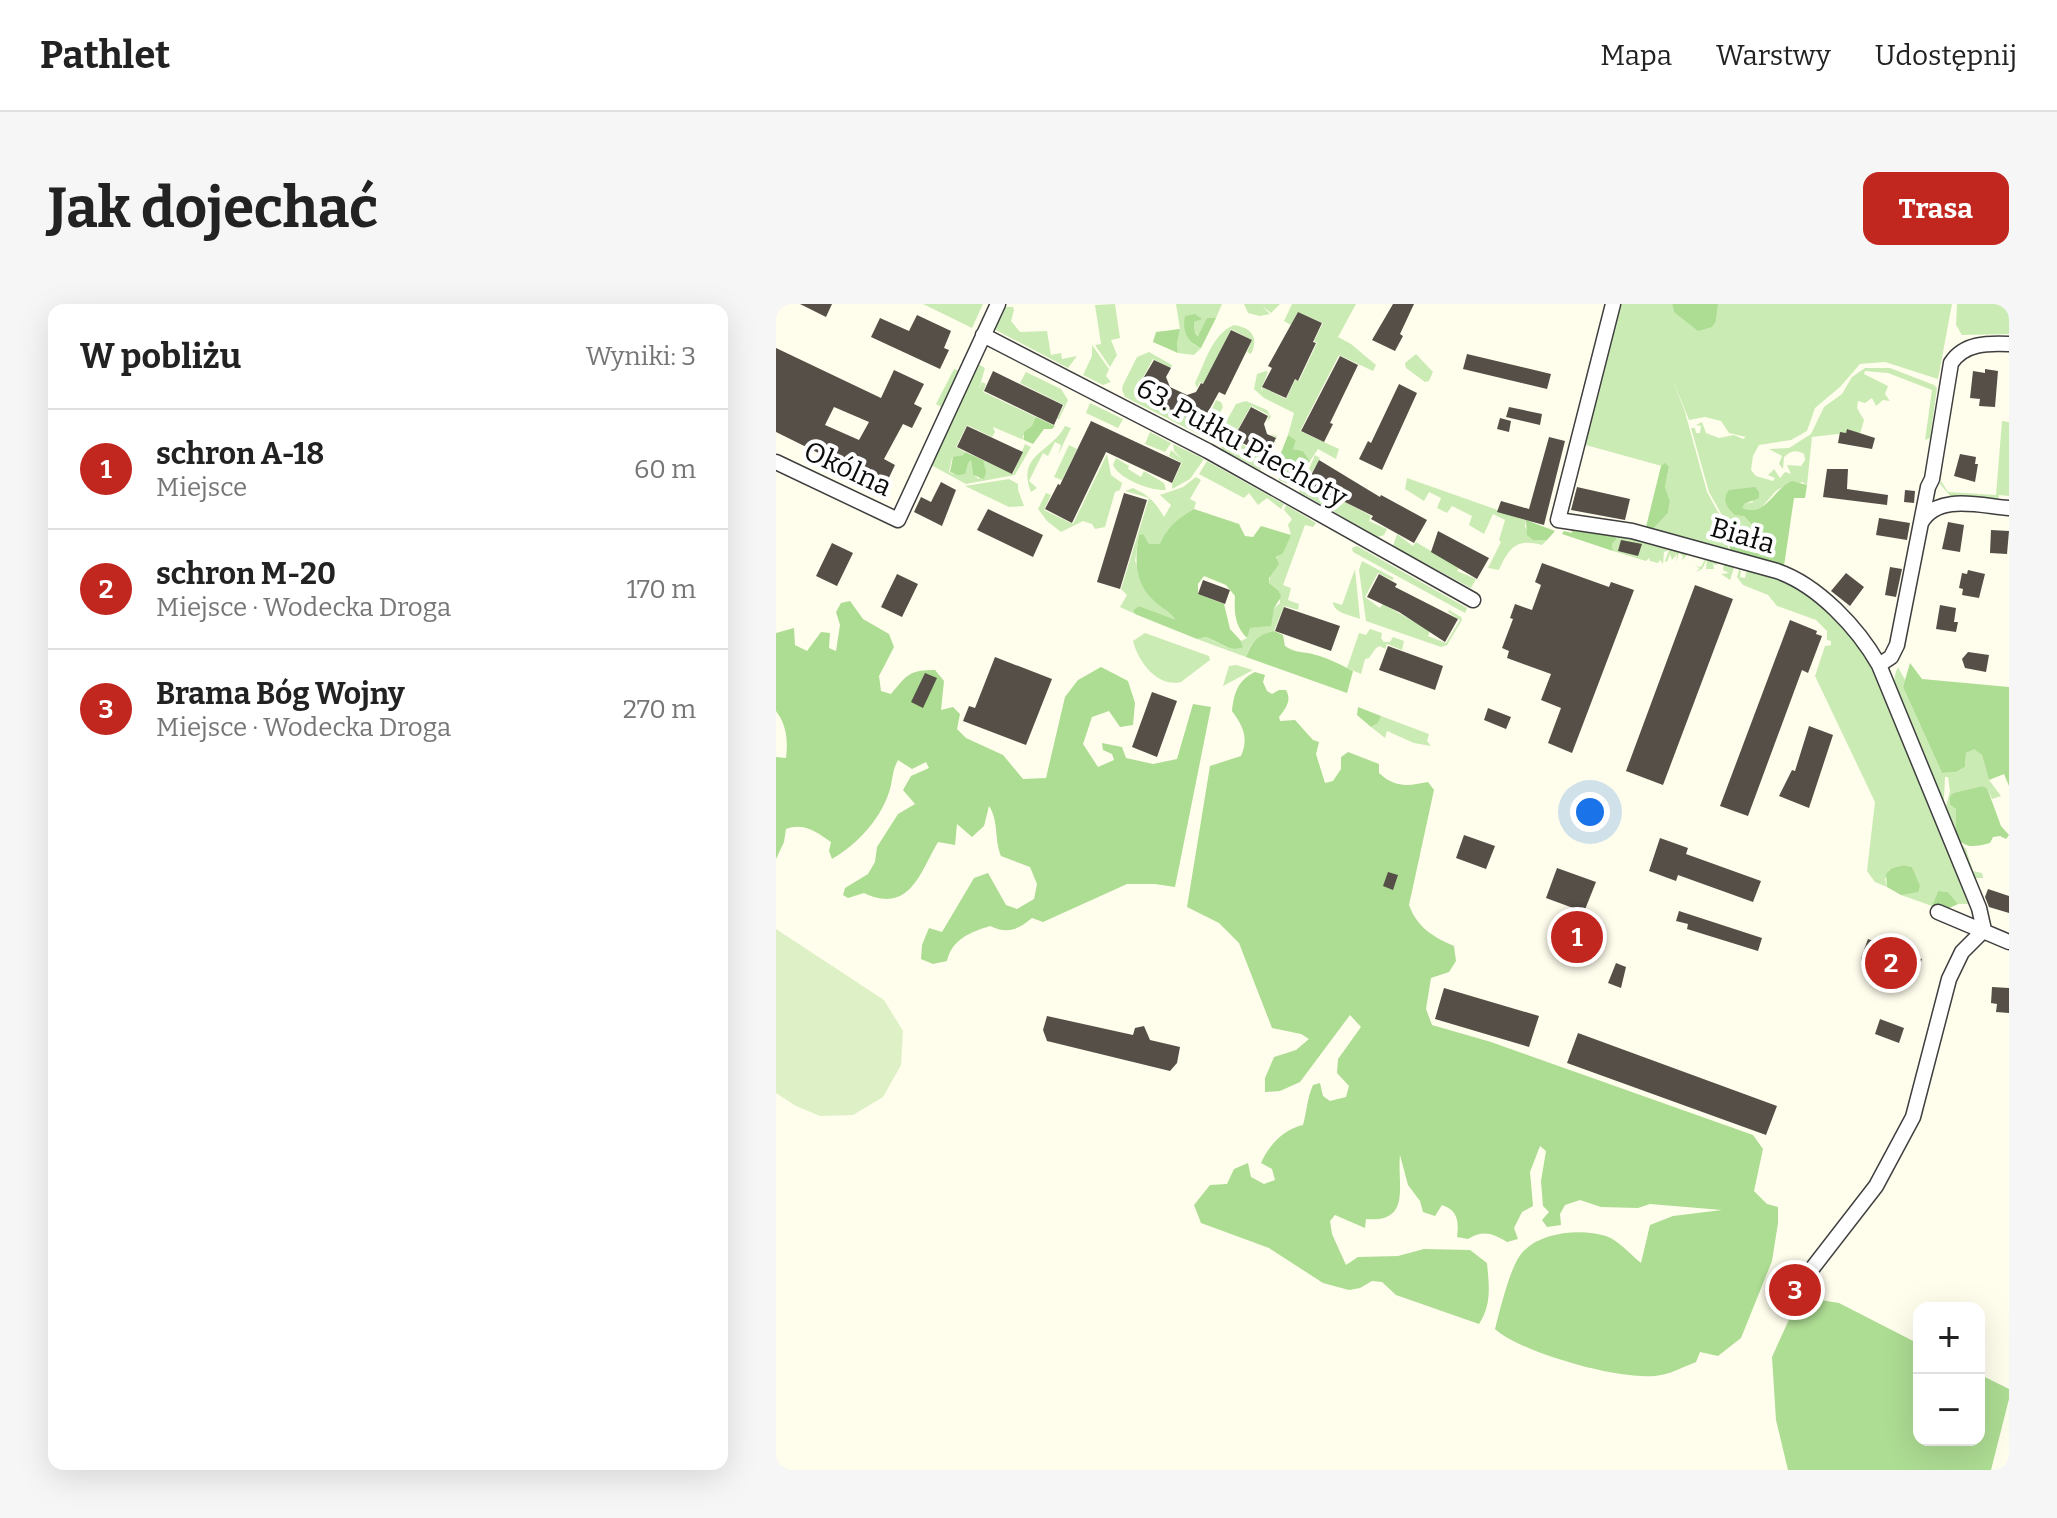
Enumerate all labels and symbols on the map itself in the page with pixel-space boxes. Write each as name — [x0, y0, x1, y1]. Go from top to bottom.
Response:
street label: 63. Pułku Piechoty — [1131, 371, 1353, 514]
street label: Okólna — [799, 434, 897, 503]
street label: Biała — [1707, 511, 1779, 560]
your location — [1570, 792, 1610, 832]
pin: 1 — [1551, 907, 1603, 967]
pin: 2 — [1865, 933, 1917, 993]
pin: 3 — [1769, 1260, 1821, 1320]

